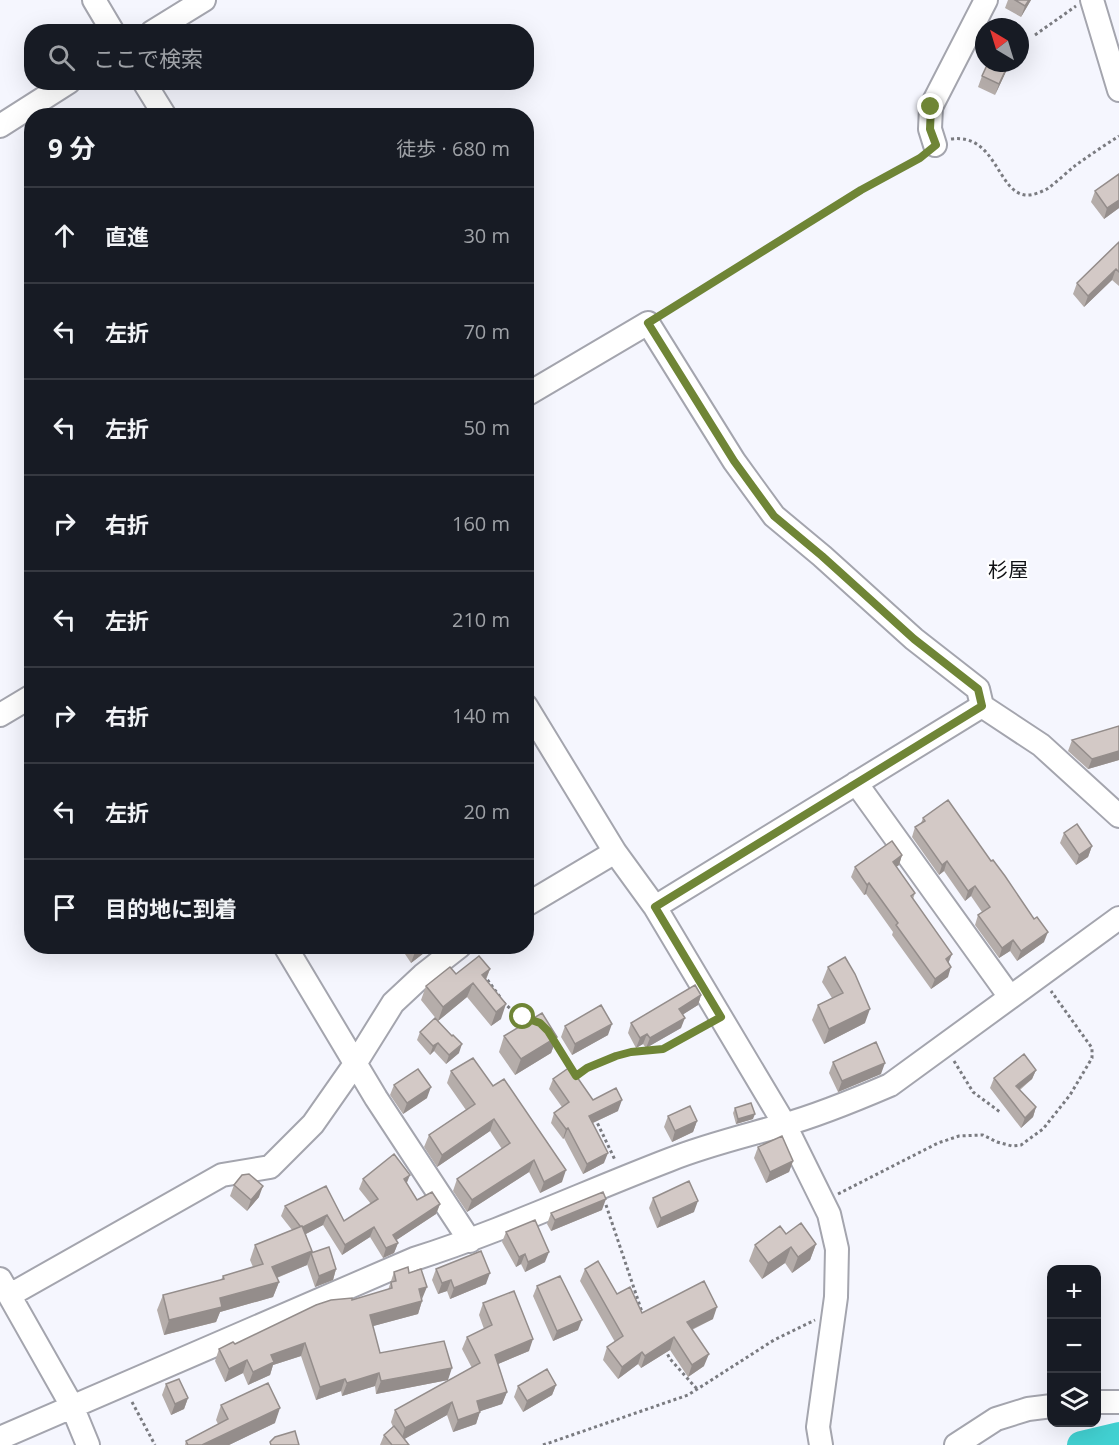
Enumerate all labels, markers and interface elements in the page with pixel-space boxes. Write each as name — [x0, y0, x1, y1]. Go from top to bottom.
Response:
north arrow — [975, 18, 1029, 72]
search box — [24, 24, 534, 90]
icon: search — [45, 41, 78, 74]
text: ここで検索 — [93, 43, 203, 73]
route end — [917, 93, 943, 119]
text: 9 分 — [48, 130, 96, 166]
text: 徒歩 · 680 m — [396, 135, 510, 162]
icon: ahead — [48, 219, 81, 252]
text: 直進 — [105, 221, 149, 251]
text: 30 m — [463, 222, 510, 249]
icon: left — [48, 315, 81, 348]
text: 左折 — [105, 317, 149, 347]
text: 70 m — [463, 318, 510, 345]
icon: left — [48, 411, 81, 444]
text: 左折 — [105, 413, 149, 443]
text: 50 m — [463, 414, 510, 441]
icon: right — [48, 507, 81, 540]
text: 右折 — [105, 509, 149, 539]
text: 160 m — [452, 510, 510, 537]
district label: 杉屋 — [988, 556, 1028, 583]
icon: left — [48, 603, 81, 636]
text: 左折 — [105, 605, 149, 635]
text: 210 m — [452, 606, 510, 633]
icon: right — [48, 699, 81, 732]
text: 右折 — [105, 701, 149, 731]
text: 140 m — [452, 702, 510, 729]
icon: left — [48, 795, 81, 828]
text: 左折 — [105, 797, 149, 827]
text: 20 m — [463, 798, 510, 825]
icon: arrive — [48, 891, 81, 924]
text: 目的地に到着 — [105, 893, 237, 923]
route start — [509, 1003, 535, 1029]
map controls — [1047, 1265, 1101, 1427]
button: + — [1047, 1265, 1101, 1319]
button: − — [1047, 1319, 1101, 1373]
button: layers — [1047, 1373, 1101, 1427]

